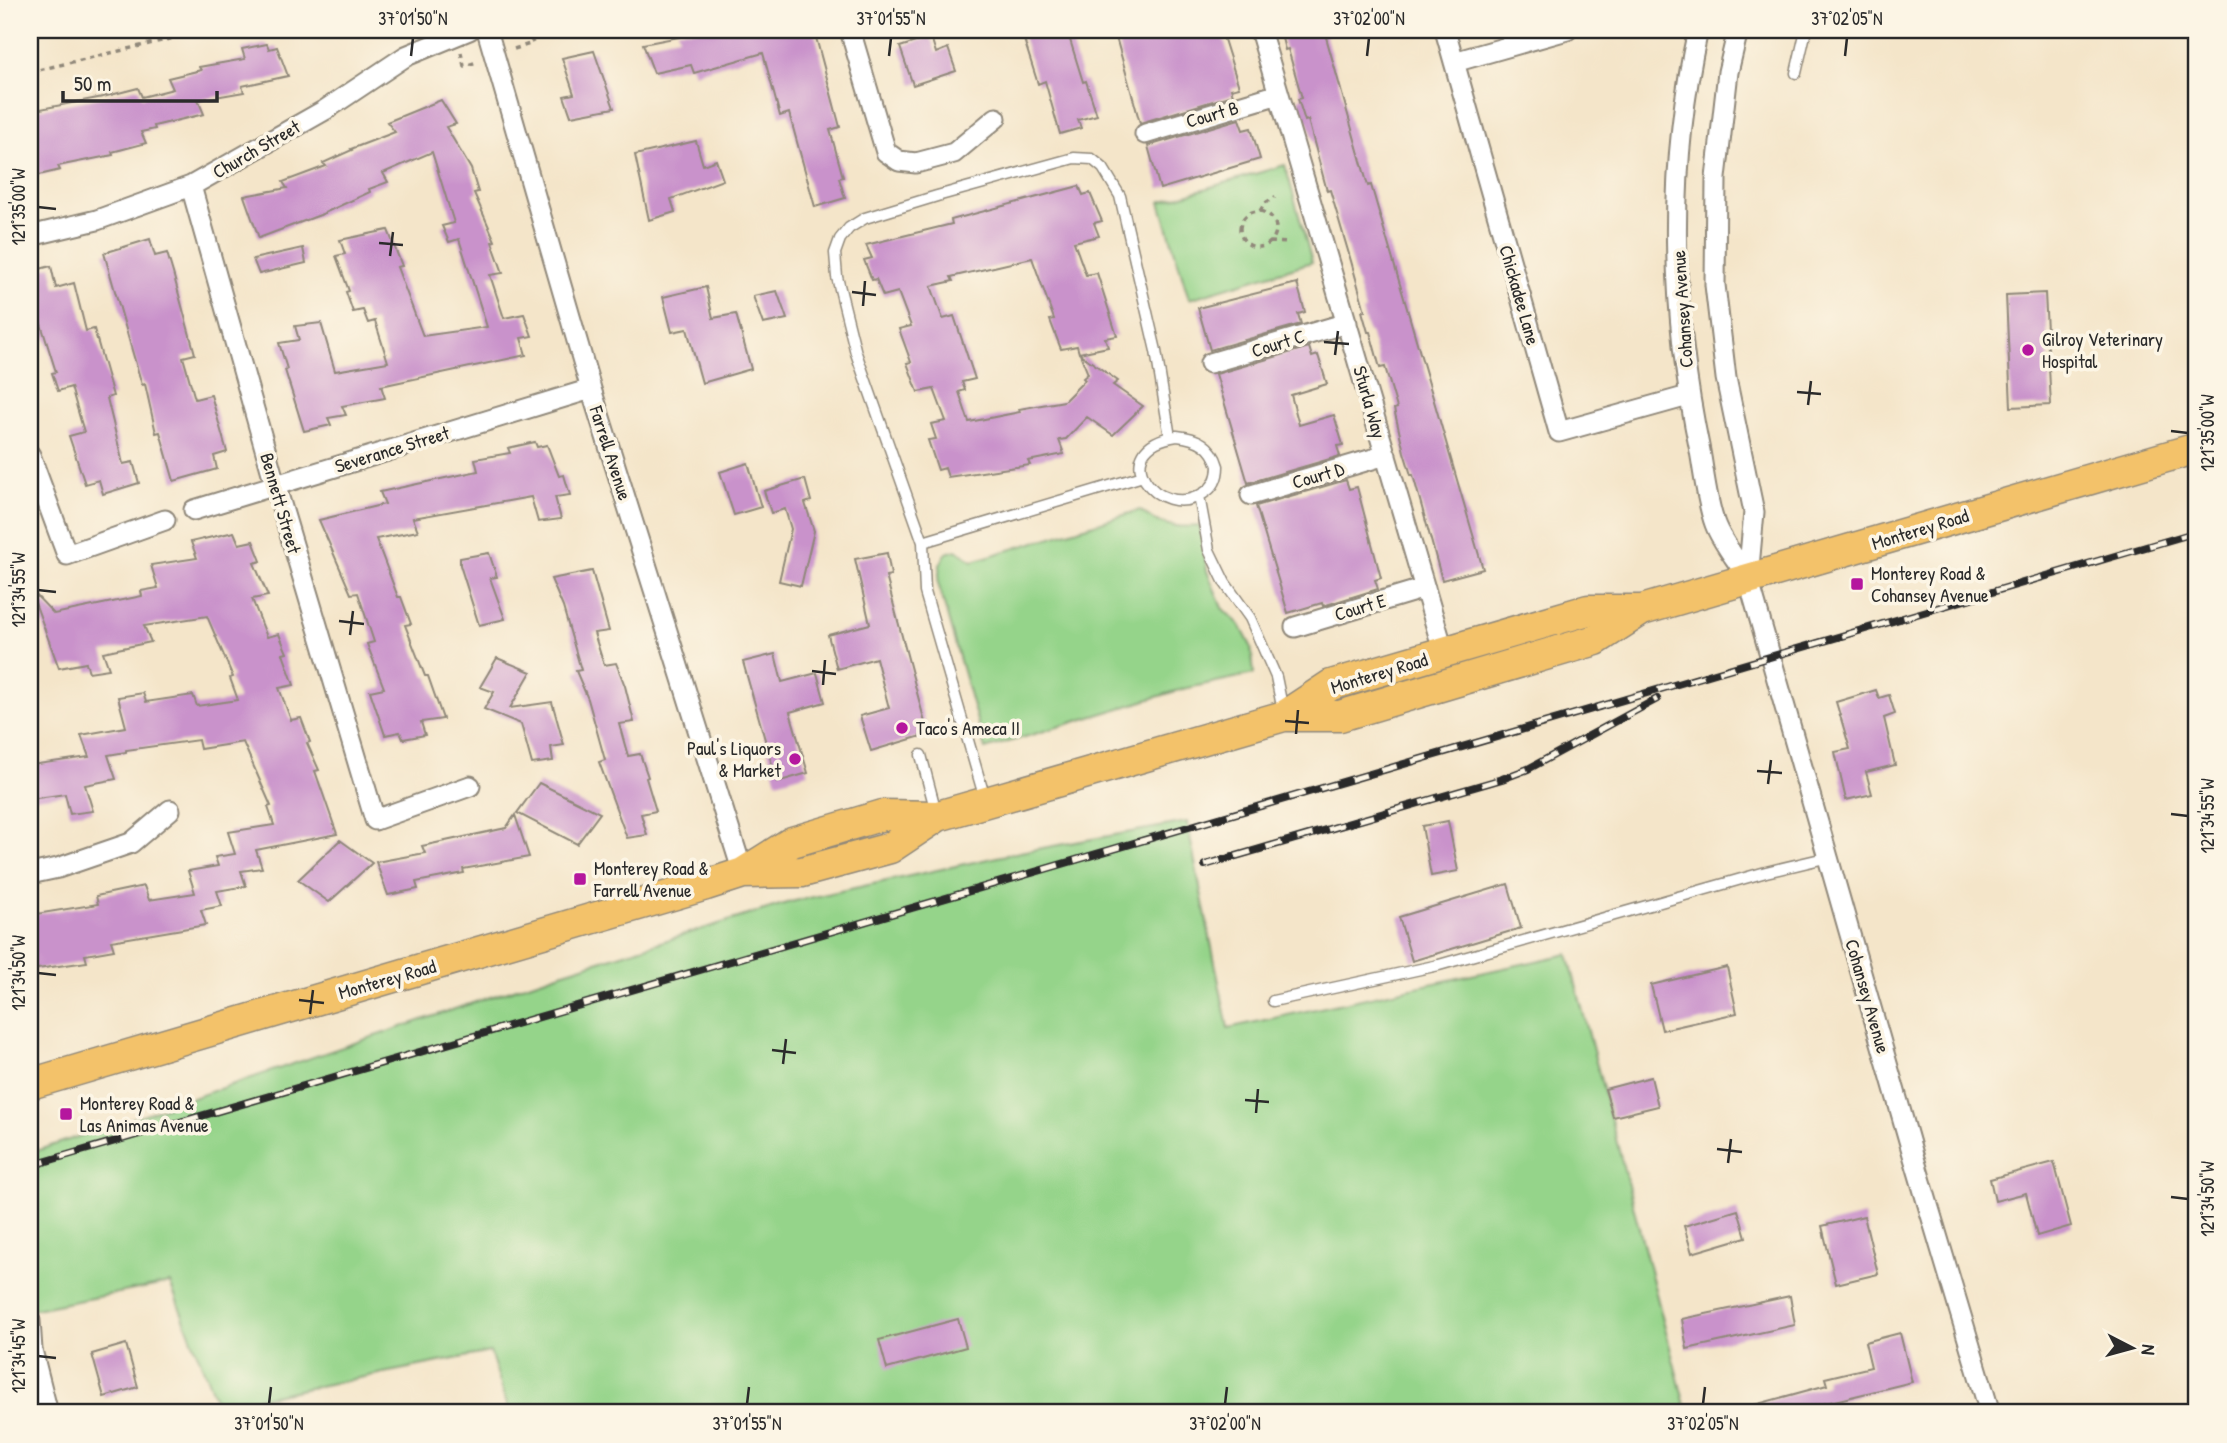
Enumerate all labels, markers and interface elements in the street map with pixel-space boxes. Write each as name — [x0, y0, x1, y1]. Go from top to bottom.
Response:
text: 37°01'50"N — [378, 6, 448, 31]
text: 37°01'55"N — [857, 6, 925, 31]
text: 37°02'00"N — [1333, 6, 1405, 31]
text: 37°02'05"N — [1811, 6, 1883, 31]
scale bar — [63, 60, 217, 104]
text: 50 m — [74, 69, 111, 98]
street label: Court B — [1183, 94, 1241, 134]
street label: Church Street — [207, 113, 305, 185]
text: 121°35'00"W — [6, 169, 31, 245]
street label: Chickadee Lane — [1493, 242, 1547, 348]
street label: Cohansey Avenue — [1665, 249, 1699, 369]
street label: Court C — [1248, 323, 1308, 363]
place label: Gilroy Veterinary Hospital — [2042, 326, 2163, 374]
marker: Gilroy Veterinary Hospital — [2020, 342, 2036, 358]
street label: Sturla Way — [1347, 363, 1393, 441]
text: 121°35'00"W — [2195, 395, 2220, 471]
street label: Farrell Avenue — [583, 402, 639, 504]
street label: Severance Street — [332, 419, 453, 479]
street label: Bennett Street — [254, 450, 308, 557]
street label: Court D — [1289, 455, 1347, 495]
street label: Monterey Road — [1868, 502, 1972, 556]
text: 121°34'55"W — [6, 552, 31, 628]
place label: Monterey Road & Cohansey Avenue — [1871, 560, 1989, 608]
marker: Monterey Road & Cohansey Avenue — [1849, 576, 1865, 592]
street label: Court E — [1331, 587, 1389, 627]
street label: Monterey Road — [1327, 646, 1431, 700]
place label: Taco's Ameca II — [916, 715, 1020, 741]
marker: Taco's Ameca II — [894, 720, 910, 736]
place label: Paul's Liquors & Market — [687, 735, 781, 783]
marker: Paul's Liquors & Market — [787, 751, 803, 767]
text: 121°34'55"W — [2195, 778, 2220, 854]
place label: Monterey Road & Farrell Avenue — [593, 855, 709, 903]
marker: Monterey Road & Farrell Avenue — [572, 871, 588, 887]
text: 121°34'50"W — [6, 935, 31, 1011]
street label: Cohansey Avenue — [1839, 936, 1897, 1056]
street label: Monterey Road — [335, 953, 439, 1005]
place label: Monterey Road & Las Animas Avenue — [80, 1090, 209, 1138]
marker: Monterey Road & Las Animas Avenue — [58, 1106, 74, 1122]
text: 121°34'50"W — [2195, 1161, 2220, 1237]
north arrow — [2098, 1314, 2168, 1384]
text: 121°34'45"W — [6, 1319, 31, 1393]
text: N — [2135, 1343, 2162, 1356]
text: 37°01'50"N — [234, 1411, 304, 1436]
text: 37°01'55"N — [713, 1411, 781, 1436]
text: 37°02'00"N — [1189, 1411, 1261, 1436]
text: 37°02'05"N — [1667, 1411, 1739, 1436]

